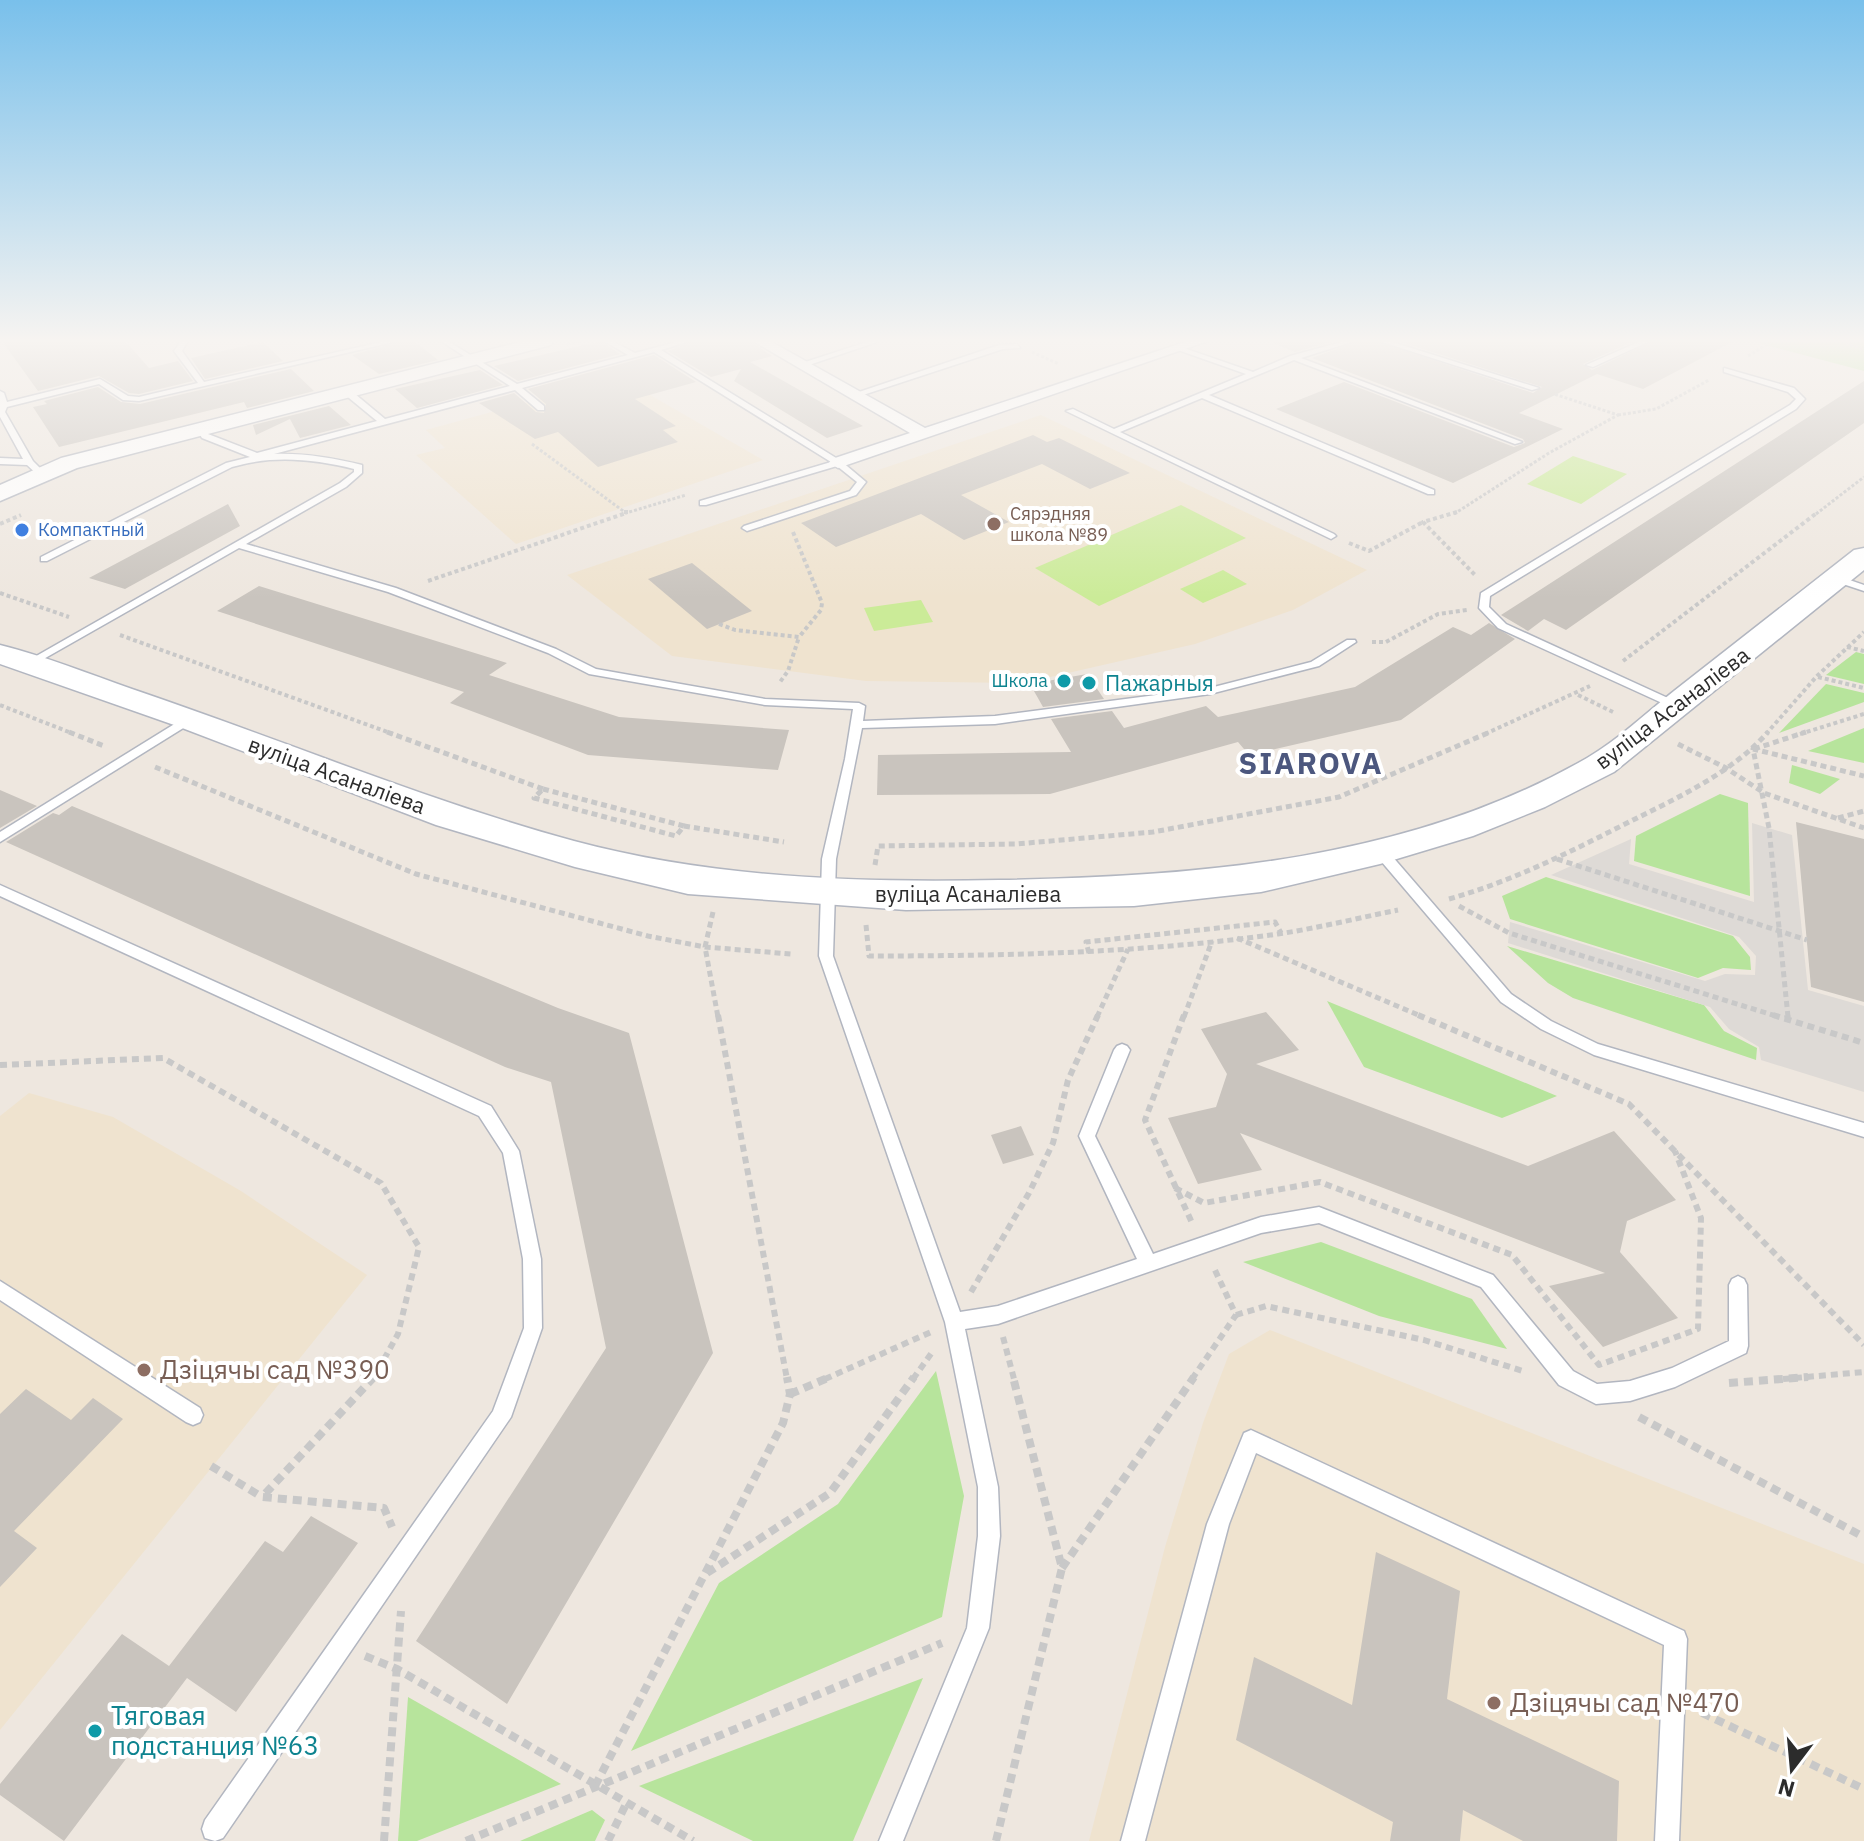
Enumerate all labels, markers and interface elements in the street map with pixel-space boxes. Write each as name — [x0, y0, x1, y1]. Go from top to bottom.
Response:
place label: Сярэдняя школа №89 — [1010, 502, 1108, 546]
marker: Сярэдняя школа №89 — [985, 515, 1003, 533]
place label: Компактный — [38, 518, 145, 541]
marker: Компактный — [13, 521, 31, 539]
street label: вуліца Асаналіева — [1588, 640, 1755, 775]
place label: Пажарныя — [1105, 668, 1214, 697]
place label: Школа — [991, 669, 1048, 692]
marker: Школа — [1055, 672, 1073, 690]
marker: Пажарныя — [1080, 674, 1098, 692]
street label: вуліца Асаналіева — [245, 729, 430, 820]
district label: SIAROVA — [1238, 743, 1384, 782]
street label: вуліца Асаналіева — [875, 879, 1062, 908]
place label: Дзіцячы сад №390 — [160, 1352, 390, 1386]
marker: Дзіцячы сад №390 — [135, 1361, 153, 1379]
place label: Дзіцячы сад №470 — [1510, 1685, 1740, 1719]
marker: Дзіцячы сад №470 — [1485, 1694, 1503, 1712]
place label: Тяговая подстанция №63 — [111, 1698, 319, 1762]
marker: Тяговая подстанция №63 — [86, 1722, 104, 1740]
north arrow — [1752, 1729, 1832, 1809]
text: N — [1775, 1773, 1798, 1805]

